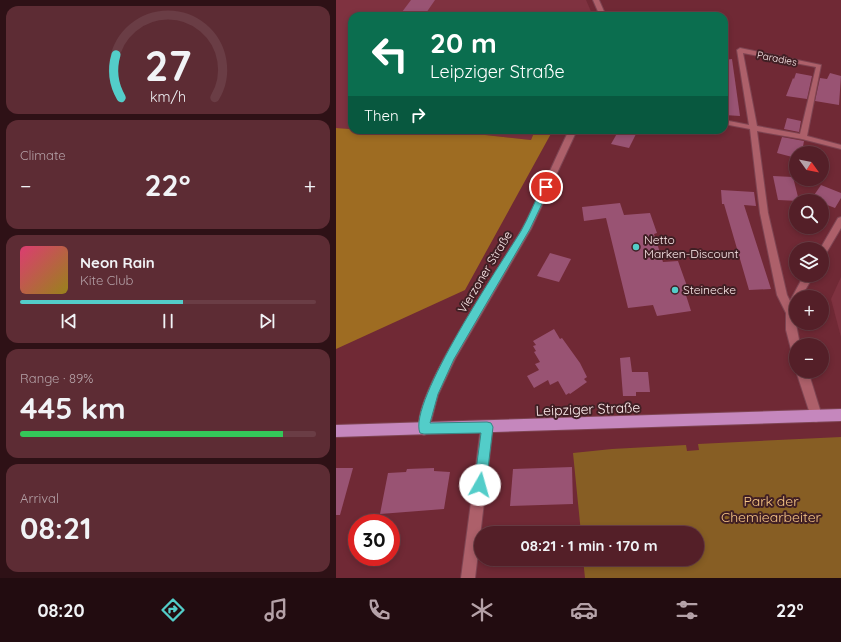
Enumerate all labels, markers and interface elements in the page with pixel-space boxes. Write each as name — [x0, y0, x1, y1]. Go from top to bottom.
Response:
text: 20 m — [430, 25, 497, 60]
icon: left — [364, 28, 416, 80]
text: 27 — [145, 39, 191, 91]
street label: Paradies — [756, 48, 798, 69]
text: Leipziger Straße — [430, 60, 565, 83]
text: km/h — [150, 88, 186, 106]
icon: right — [407, 104, 429, 126]
text: Then — [364, 106, 399, 125]
north arrow — [789, 146, 829, 186]
map controls — [789, 146, 829, 378]
text: Climate — [20, 147, 66, 163]
text: 22° — [145, 166, 190, 204]
pin — [529, 170, 563, 204]
text: − — [20, 172, 31, 200]
text: + — [304, 172, 316, 200]
icon: arrive — [535, 176, 557, 198]
button: search — [789, 194, 829, 234]
street label: Vierzoner Straße — [454, 228, 515, 315]
place label: Netto Marken-Discount — [644, 232, 739, 261]
marker: Netto Marken-Discount — [631, 242, 641, 252]
button: layers — [789, 242, 829, 282]
text: Neon Rain — [80, 253, 155, 272]
text: Kite Club — [80, 272, 133, 288]
place label: Steinecke — [683, 282, 736, 297]
marker: Steinecke — [670, 285, 680, 295]
button: + — [789, 290, 829, 330]
icon: previous — [58, 310, 80, 332]
icon: pause — [157, 310, 179, 332]
icon: next — [256, 310, 278, 332]
button: − — [789, 338, 829, 378]
text: Range · 89% — [20, 370, 93, 386]
text: 445 km — [20, 389, 126, 427]
street label: Leipziger Straße — [535, 398, 641, 420]
position arrow — [459, 464, 501, 506]
text: Arrival — [20, 490, 59, 506]
park label: Park der Chemiearbeiter — [721, 492, 822, 526]
text: 08:21 — [20, 509, 92, 547]
speed limit sign: 30 — [348, 514, 400, 566]
text: 08:21 · 1 min · 170 m — [520, 536, 658, 555]
icon: directions — [159, 596, 187, 624]
icon: music — [262, 596, 290, 624]
icon: phone — [365, 596, 393, 624]
icon: climate — [468, 596, 496, 624]
icon: car — [570, 596, 598, 624]
icon: filters — [673, 596, 701, 624]
text: 08:20 — [37, 599, 85, 622]
text: 22° — [776, 599, 804, 622]

